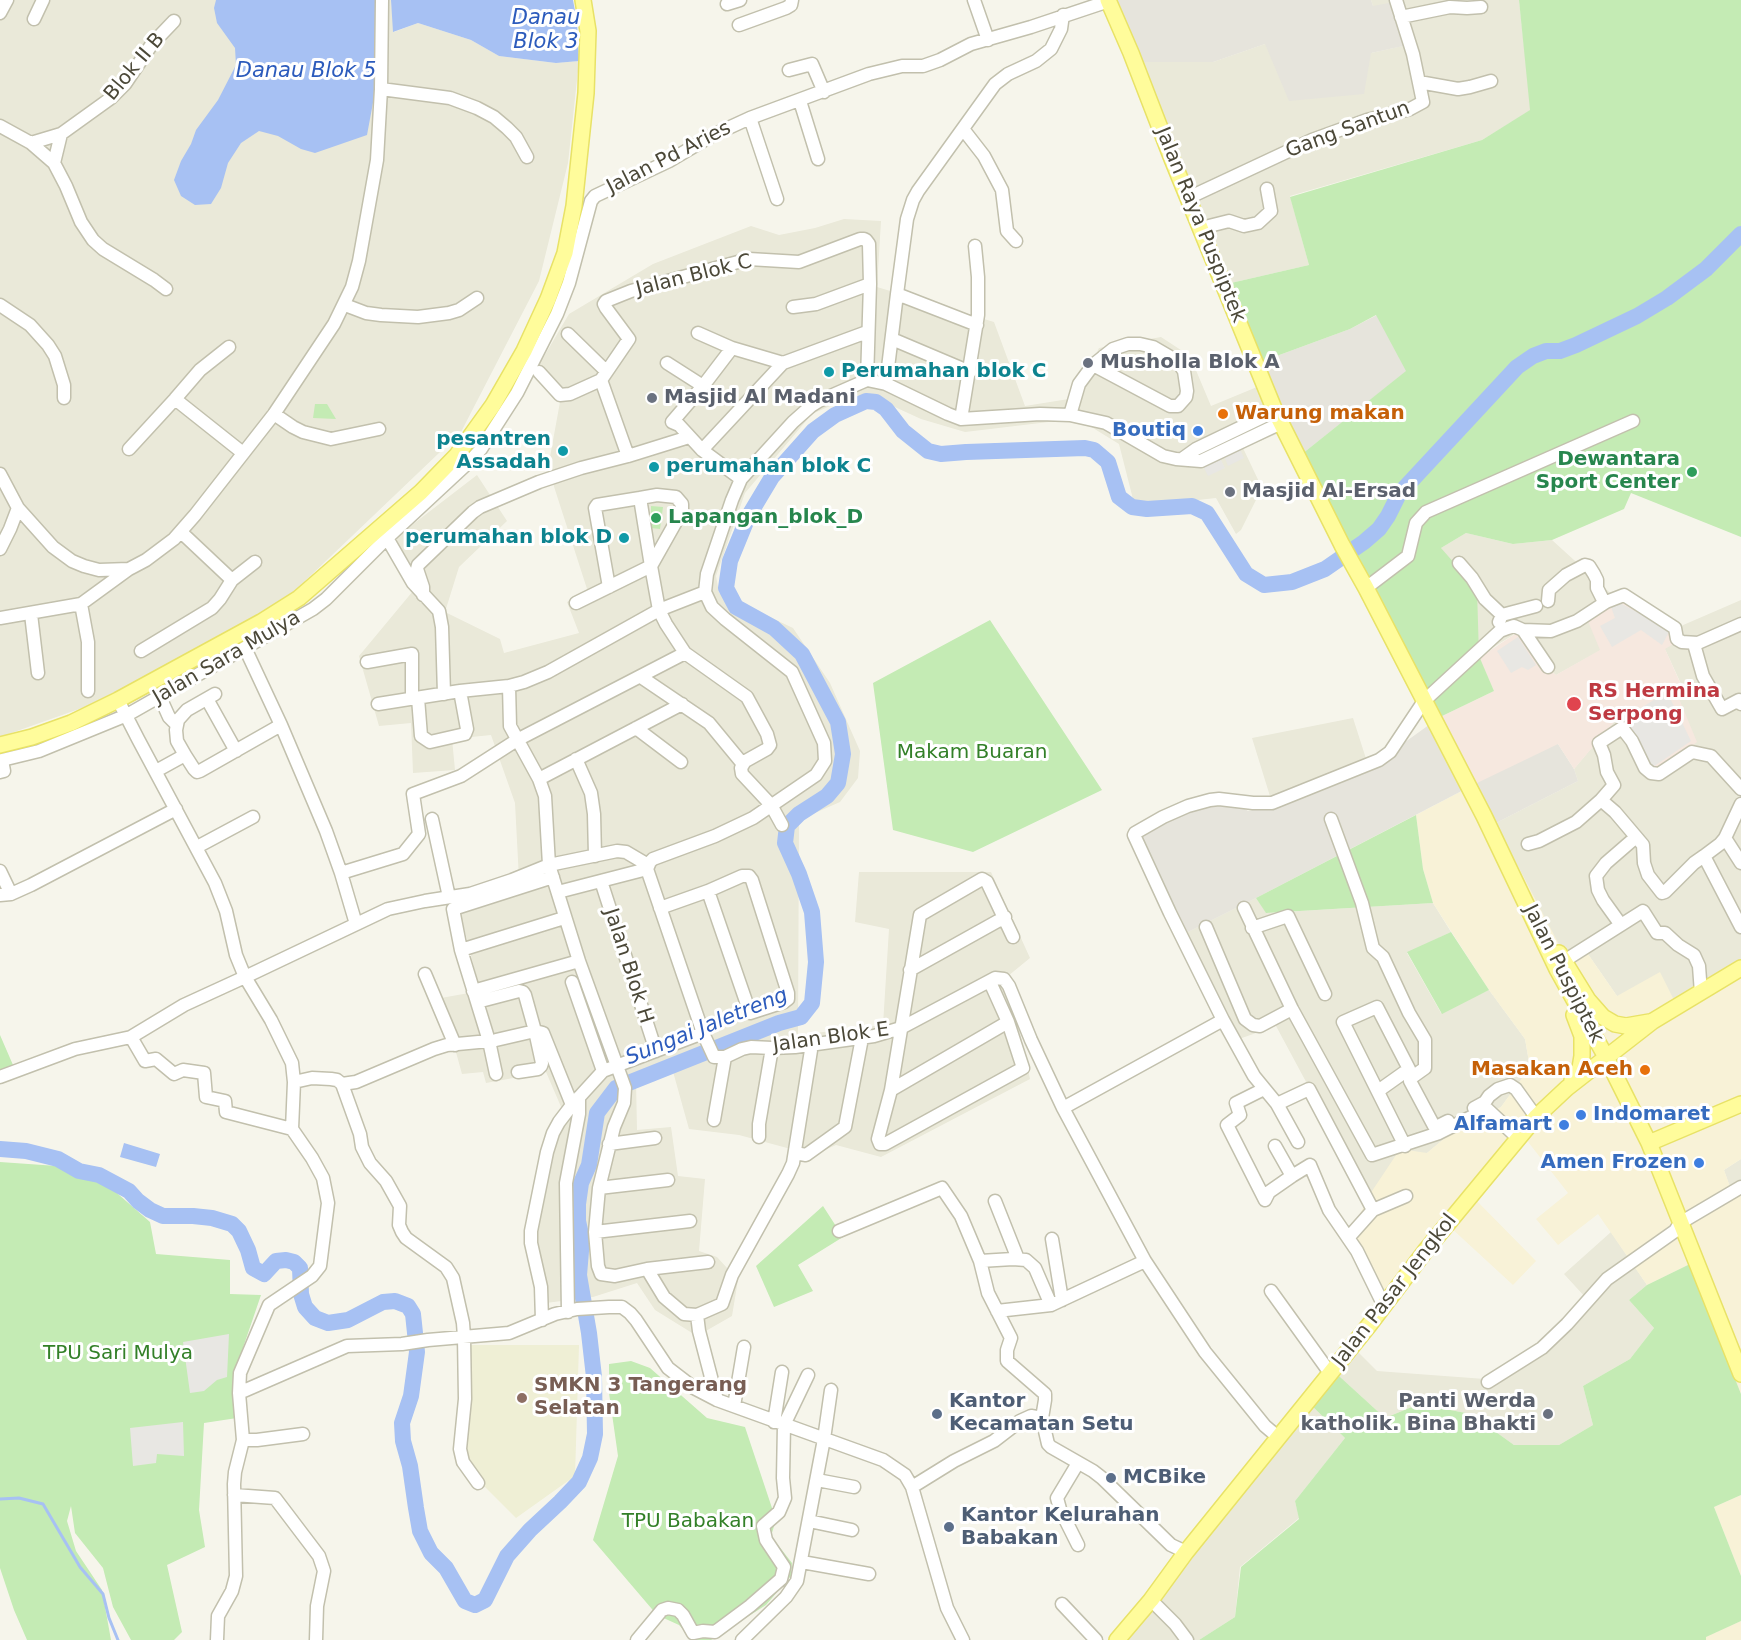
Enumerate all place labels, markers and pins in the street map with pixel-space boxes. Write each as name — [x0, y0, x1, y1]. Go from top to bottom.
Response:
place label: Musholla Blok A — [1100, 351, 1280, 375]
marker: Musholla Blok A — [1081, 356, 1095, 370]
place label: Perumahan blok C — [841, 360, 1046, 384]
marker: Perumahan blok C — [822, 365, 836, 379]
place label: Masjid Al Madani — [664, 386, 856, 410]
marker: Masjid Al Madani — [645, 391, 659, 405]
place label: Warung makan — [1235, 402, 1405, 426]
marker: Warung makan — [1216, 407, 1230, 421]
place label: Boutiq — [1112, 419, 1186, 443]
marker: Boutiq — [1191, 424, 1205, 438]
place label: pesantren Assadah — [436, 428, 551, 475]
marker: pesantren Assadah — [556, 444, 570, 458]
place label: Dewantara Sport Center — [1536, 448, 1680, 495]
place label: perumahan blok C — [666, 455, 871, 479]
marker: perumahan blok C — [647, 460, 661, 474]
marker: Dewantara Sport Center — [1685, 465, 1699, 479]
place label: Masjid Al-Ersad — [1242, 480, 1416, 504]
marker: Masjid Al-Ersad — [1223, 485, 1237, 499]
place label: Lapangan_blok_D — [668, 506, 863, 530]
marker: Lapangan_blok_D — [649, 511, 663, 525]
place label: perumahan blok D — [405, 526, 612, 550]
marker: perumahan blok D — [617, 531, 631, 545]
place label: RS Hermina Serpong — [1588, 680, 1720, 727]
marker: RS Hermina Serpong — [1565, 695, 1583, 713]
place label: Masakan Aceh — [1471, 1058, 1633, 1082]
marker: Masakan Aceh — [1638, 1063, 1652, 1077]
place label: Indomaret — [1593, 1103, 1710, 1127]
marker: Indomaret — [1574, 1108, 1588, 1122]
place label: Alfamart — [1454, 1113, 1552, 1137]
marker: Alfamart — [1557, 1118, 1571, 1132]
place label: Amen Frozen — [1540, 1151, 1687, 1175]
marker: Amen Frozen — [1692, 1156, 1706, 1170]
place label: SMKN 3 Tangerang Selatan — [534, 1374, 747, 1421]
place label: Kantor Kecamatan Setu — [949, 1390, 1133, 1437]
place label: Panti Werda katholik. Bina Bhakti — [1301, 1390, 1536, 1437]
marker: SMKN 3 Tangerang Selatan — [515, 1391, 529, 1405]
marker: Kantor Kecamatan Setu — [930, 1407, 944, 1421]
marker: Panti Werda katholik. Bina Bhakti — [1541, 1407, 1555, 1421]
place label: MCBike — [1123, 1466, 1206, 1490]
marker: MCBike — [1104, 1471, 1118, 1485]
place label: Kantor Kelurahan Babakan — [961, 1504, 1159, 1551]
marker: Kantor Kelurahan Babakan — [942, 1520, 956, 1534]

